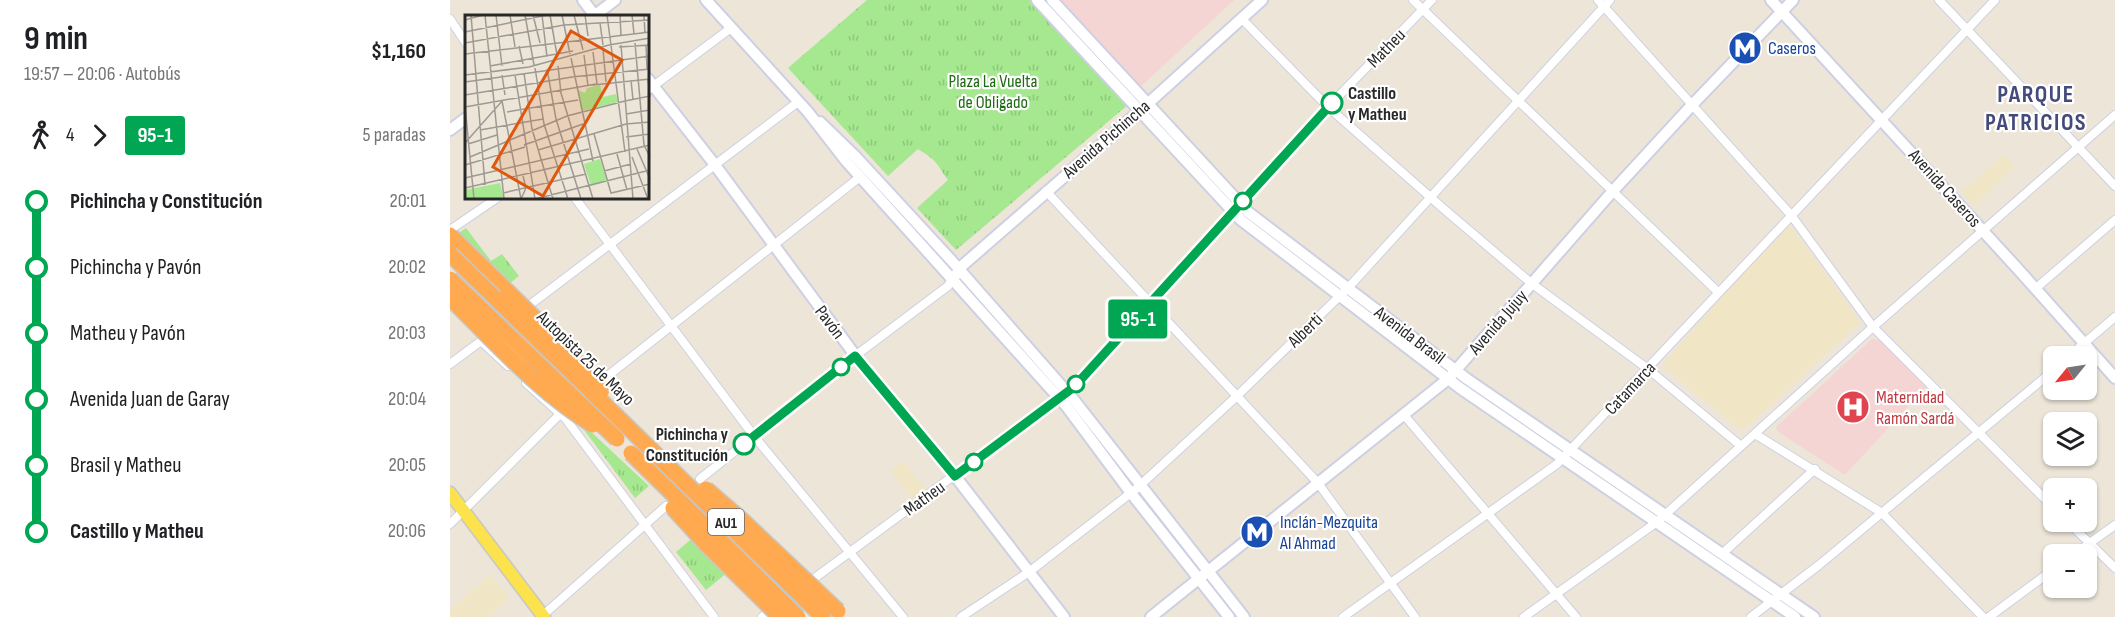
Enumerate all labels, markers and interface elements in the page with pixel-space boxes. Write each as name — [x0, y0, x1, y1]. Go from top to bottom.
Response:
inset map — [465, 15, 650, 200]
text: 9 min — [24, 19, 88, 59]
street label: Matheu — [1363, 25, 1410, 72]
metro station icon: Caseros — [1727, 30, 1763, 66]
text: $1,160 — [371, 38, 426, 65]
place label: Caseros — [1768, 38, 1816, 59]
text: 19:57 – 20:06 · Autobús — [24, 62, 181, 86]
park label: Plaza La Vuelta de Obligado — [949, 71, 1037, 113]
district label: PARQUE PATRICIOS — [1985, 80, 2087, 137]
place label: Castillo y Matheu — [1348, 83, 1407, 125]
marker: Castillo y Matheu — [1321, 92, 1343, 114]
street label: Avenida Pichincha — [1058, 96, 1154, 184]
icon: walk — [24, 119, 57, 152]
icon: forward — [83, 119, 116, 152]
text: 4 — [66, 123, 74, 147]
text: 95-1 — [137, 123, 173, 148]
text: 5 paradas — [363, 123, 426, 147]
street label: Avenida Caseros — [1903, 144, 1985, 232]
text: Pichincha y Constitución — [70, 188, 263, 215]
text: 20:01 — [389, 189, 426, 213]
unlabelled marker — [1234, 192, 1252, 210]
text: Pichincha y Pavón — [70, 254, 201, 281]
text: 20:02 — [388, 255, 426, 279]
street label: Avenida Jujuy — [1464, 286, 1532, 360]
line badge: 95-1 — [1096, 300, 1180, 338]
street label: Avenida Brasil — [1369, 301, 1449, 369]
street label: Pavón — [810, 302, 849, 343]
street label: Autopista 25 de Mayo — [532, 306, 639, 410]
text: 95-1 — [1120, 307, 1156, 332]
street label: Alberti — [1283, 309, 1327, 353]
text: Matheu y Pavón — [70, 320, 185, 347]
text: 20:03 — [388, 321, 426, 345]
north arrow — [2043, 346, 2097, 400]
map controls — [2043, 346, 2097, 598]
street label: Catamarca — [1601, 357, 1660, 419]
unlabelled marker — [832, 358, 850, 376]
unlabelled marker — [1067, 375, 1085, 393]
text: Avenida Juan de Garay — [70, 386, 230, 413]
text: 20:04 — [388, 387, 426, 411]
place label: Maternidad Ramón Sardá — [1876, 387, 1955, 429]
hospital icon: Maternidad Ramón Sardá — [1835, 389, 1871, 425]
button: layers — [2043, 412, 2097, 466]
place label: Pichincha y Constitución — [646, 424, 729, 466]
marker: Pichincha y Constitución — [733, 433, 755, 455]
text: Brasil y Matheu — [70, 452, 182, 479]
text: 20:05 — [388, 453, 426, 477]
unlabelled marker — [965, 453, 983, 471]
street label: Matheu — [900, 477, 949, 520]
button: + — [2043, 478, 2097, 532]
road number: AU1 — [708, 509, 744, 535]
place label: Inclán-Mezquita Al Ahmad — [1279, 512, 1378, 554]
metro station icon: Inclán-Mezquita Al Ahmad — [1239, 514, 1275, 550]
text: Castillo y Matheu — [70, 518, 204, 545]
text: 20:06 — [388, 519, 426, 543]
button: − — [2043, 544, 2097, 598]

